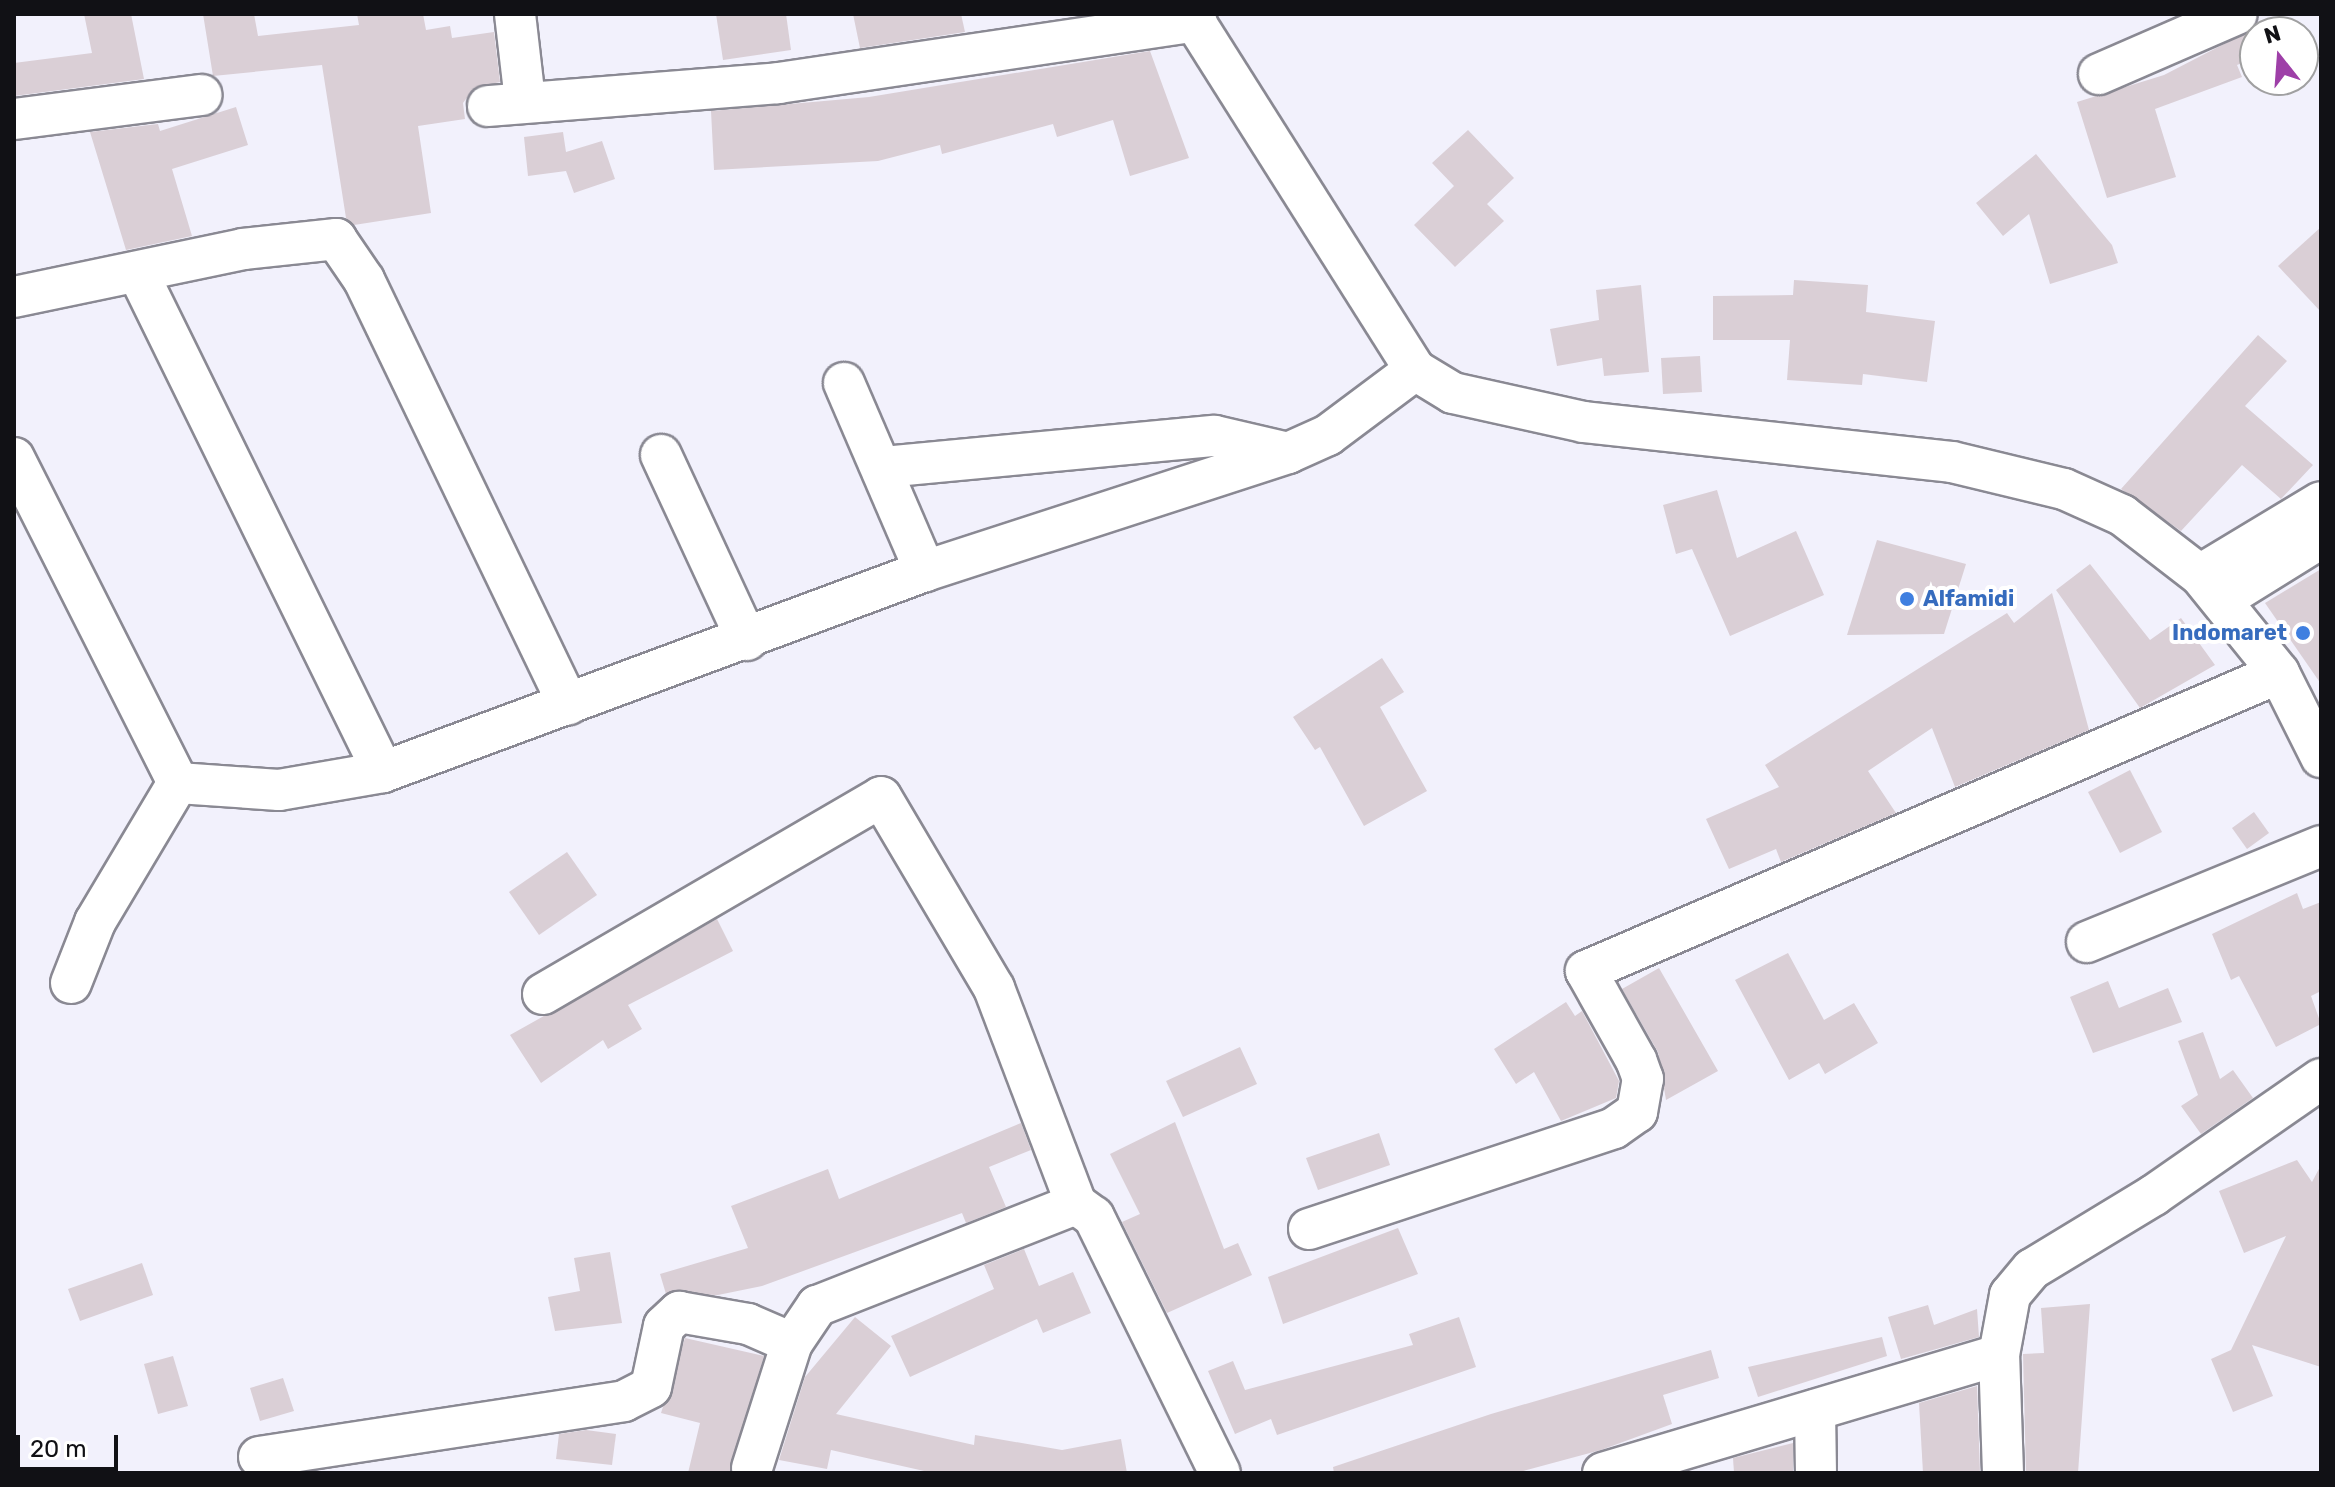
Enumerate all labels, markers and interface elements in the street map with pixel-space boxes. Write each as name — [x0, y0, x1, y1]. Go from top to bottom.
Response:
north arrow — [2239, 16, 2319, 96]
text: N — [2261, 19, 2284, 50]
place label: Alfamidi — [1923, 586, 2014, 612]
marker: Alfamidi — [1898, 590, 1916, 608]
place label: Indomaret — [2172, 620, 2287, 646]
marker: Indomaret — [2294, 624, 2312, 642]
scale bar — [20, 1419, 122, 1469]
text: 20 m — [30, 1435, 87, 1463]

